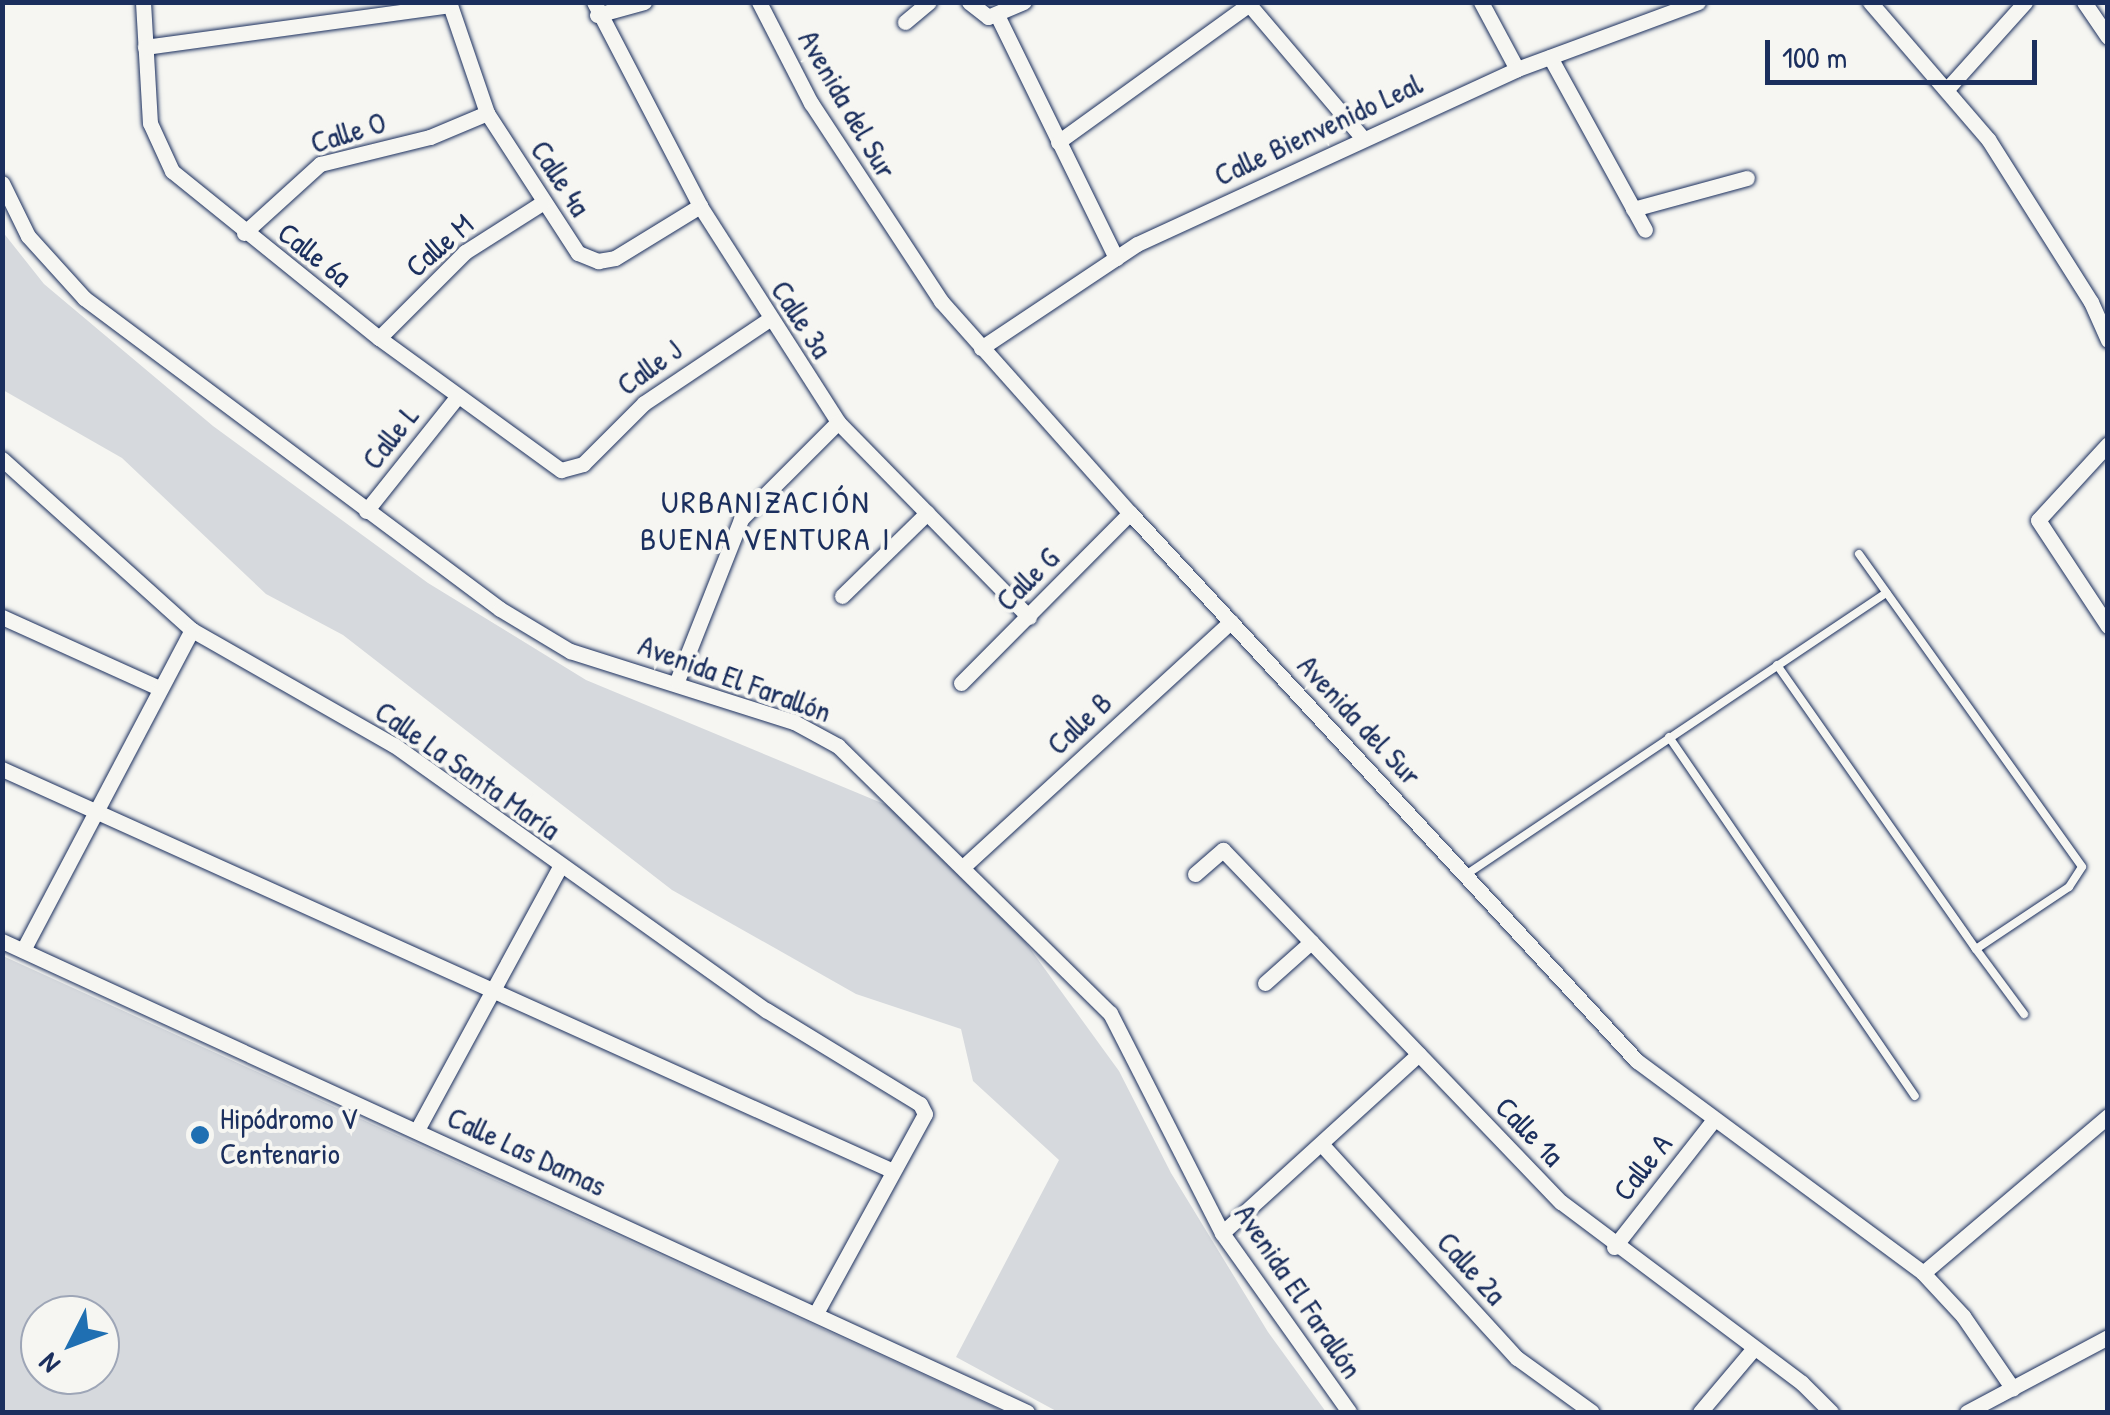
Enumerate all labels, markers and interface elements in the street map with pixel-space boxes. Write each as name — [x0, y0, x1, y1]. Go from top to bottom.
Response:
scale bar — [1770, 20, 2042, 82]
street label: Avenida del Sur — [791, 24, 905, 184]
text: 100 m — [1782, 37, 1847, 77]
street label: Calle Bienvenido Leal — [1208, 65, 1428, 193]
street label: Calle O — [306, 104, 390, 160]
street label: Calle 4a — [523, 133, 599, 223]
street label: Calle M — [398, 206, 480, 284]
street label: Calle 6a — [271, 214, 359, 294]
street label: Calle 3a — [764, 273, 840, 365]
street label: Calle J — [610, 332, 688, 402]
street label: Calle L — [354, 398, 426, 476]
district label: URBANIZACIÓN BUENA VENTURA I — [640, 484, 892, 559]
street label: Calle G — [988, 540, 1066, 618]
street label: Avenida El Farallón — [634, 626, 836, 730]
street label: Avenida del Sur — [1291, 647, 1429, 793]
street label: Calle B — [1039, 684, 1119, 762]
street label: Calle La Santa María — [369, 693, 567, 847]
street label: Calle 1a — [1488, 1089, 1572, 1173]
street label: Calle Las Damas — [442, 1099, 612, 1203]
place label: Hipódromo V Centenario — [220, 1100, 357, 1170]
marker: Hipódromo V Centenario — [189, 1124, 211, 1146]
street label: Calle A — [1605, 1127, 1679, 1207]
street label: Avenida El Farallón — [1228, 1197, 1370, 1385]
street label: Calle 2a — [1430, 1224, 1514, 1312]
north arrow — [20, 1295, 120, 1395]
text: N — [30, 1345, 68, 1382]

